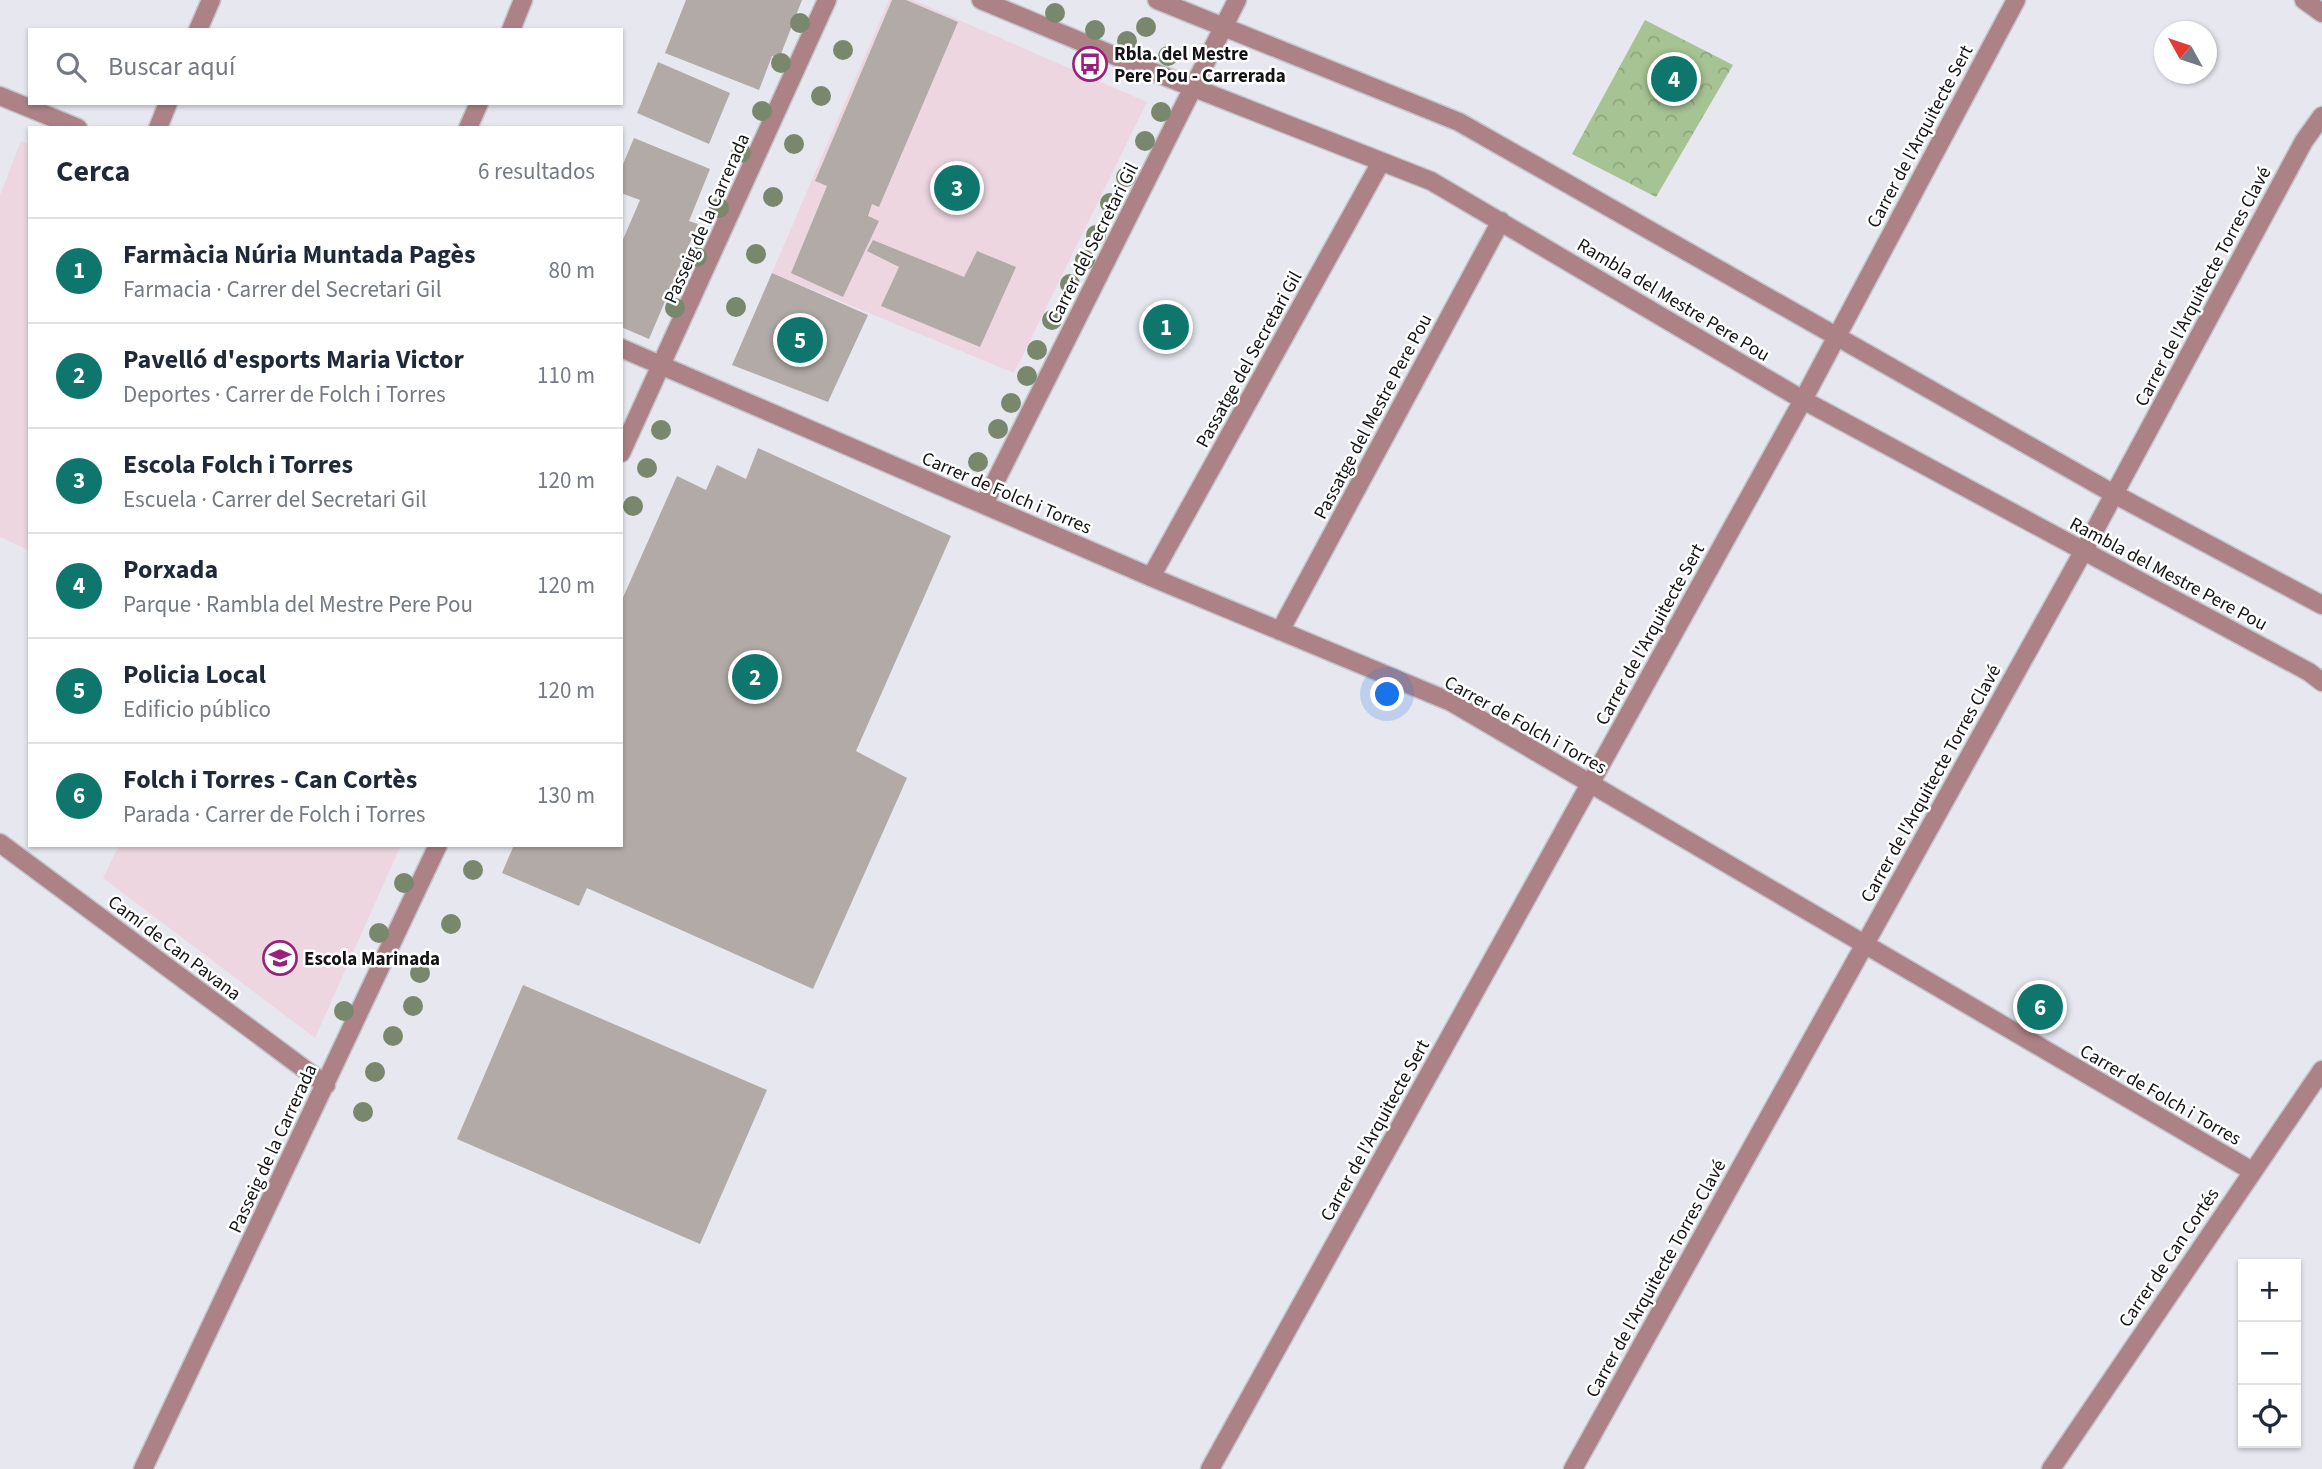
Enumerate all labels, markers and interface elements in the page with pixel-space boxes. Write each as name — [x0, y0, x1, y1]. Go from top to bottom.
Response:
north arrow — [2154, 21, 2217, 84]
search box — [28, 28, 623, 105]
street label: Carrer de l'Arquitecte Sert — [1861, 40, 1980, 233]
place label: Rbla. del Mestre Pere Pou - Carrerada — [1114, 41, 1286, 90]
bus stop icon: Rbla. del Mestre Pere Pou - Carrerada — [1071, 45, 1109, 83]
icon: search — [52, 48, 90, 86]
text: Buscar aquí — [108, 48, 235, 85]
pin: 4 — [1651, 53, 1697, 105]
street label: Passeig de la Carrerada — [658, 129, 757, 308]
text: Cerca — [56, 150, 130, 193]
text: 6 resultados — [478, 155, 595, 188]
street label: Carrer del Secretari Gil — [1041, 158, 1146, 329]
pin: 3 — [934, 162, 980, 214]
street label: Carrer de l'Arquitecte Torres Clavé — [2128, 162, 2278, 411]
street label: Rambla del Mestre Pere Pou — [1572, 232, 1775, 369]
text: Farmàcia Núria Muntada Pagès — [123, 236, 476, 273]
text: 1 — [73, 254, 85, 287]
text: 80 m — [548, 254, 595, 287]
street label: Passatge del Secretari Gil — [1190, 266, 1309, 453]
text: Farmacia · Carrer del Secretari Gil — [123, 273, 442, 306]
pin: 1 — [1143, 301, 1189, 353]
street label: Passatge del Mestre Pere Pou — [1308, 309, 1439, 524]
pin: 5 — [777, 314, 823, 366]
text: Pavelló d'esports Maria Victor — [123, 341, 464, 378]
text: 2 — [73, 359, 85, 392]
text: 110 m — [537, 359, 595, 392]
text: Deportes · Carrer de Folch i Torres — [123, 378, 446, 411]
street label: Carrer de Folch i Torres — [917, 445, 1096, 541]
text: Escola Folch i Torres — [123, 446, 353, 483]
text: 3 — [73, 464, 85, 497]
text: 120 m — [537, 464, 595, 497]
text: Escuela · Carrer del Secretari Gil — [123, 483, 427, 516]
street label: Rambla del Mestre Pere Pou — [2065, 511, 2272, 638]
street label: Carrer de l'Arquitecte Sert — [1589, 539, 1712, 730]
text: Porxada — [123, 551, 218, 588]
text: 4 — [73, 569, 85, 602]
text: 120 m — [537, 569, 595, 602]
text: Parque · Rambla del Mestre Pere Pou — [123, 588, 473, 621]
pin: 2 — [732, 651, 778, 703]
text: Policia Local — [123, 656, 266, 693]
street label: Carrer de l'Arquitecte Torres Clavé — [1854, 660, 2008, 908]
street label: Carrer de Folch i Torres — [1439, 669, 1612, 781]
text: 5 — [73, 674, 85, 707]
text: 120 m — [537, 674, 595, 707]
your location — [1370, 677, 1404, 711]
text: Edificio público — [123, 693, 271, 726]
text: Folch i Torres - Can Cortès — [123, 761, 417, 798]
text: 6 — [73, 779, 85, 812]
text: 130 m — [537, 779, 595, 812]
text: Parada · Carrer de Folch i Torres — [123, 798, 425, 831]
street label: Camí de Can Pavana — [102, 889, 246, 1007]
school or university icon: Escola Marinada — [261, 939, 299, 977]
place label: Escola Marinada — [304, 946, 440, 973]
pin: 6 — [2017, 981, 2063, 1033]
street label: Carrer de l'Arquitecte Sert — [1314, 1035, 1437, 1226]
street label: Carrer de Folch i Torres — [2075, 1038, 2246, 1153]
street label: Passeig de la Carrerada — [222, 1060, 324, 1238]
street label: Carrer de l'Arquitecte Torres Clavé — [1579, 1155, 1733, 1403]
street label: Carrer de Can Cortés — [2112, 1183, 2226, 1333]
map controls — [2238, 1259, 2301, 1448]
button: + — [2238, 1259, 2301, 1322]
button: − — [2238, 1322, 2301, 1385]
button: locate — [2238, 1385, 2301, 1448]

